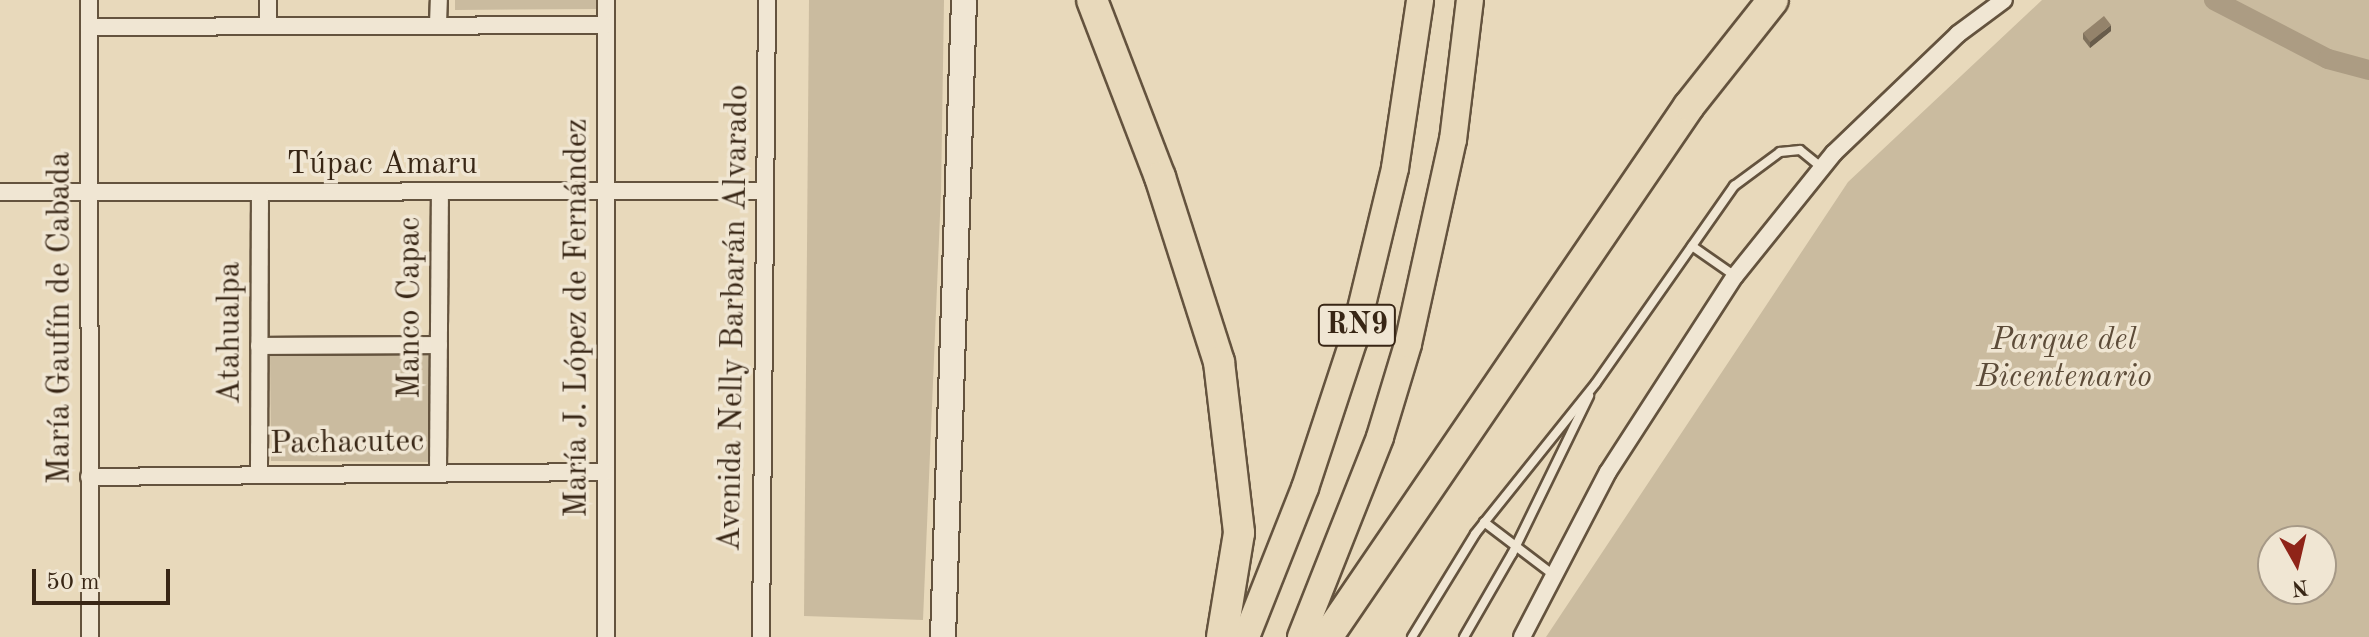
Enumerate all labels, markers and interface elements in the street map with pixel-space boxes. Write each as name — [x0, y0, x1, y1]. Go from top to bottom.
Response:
street label: Avenida Nelly Barbarán Alvarado — [712, 84, 758, 552]
street label: María J. López de Fernández — [559, 118, 597, 518]
street label: Túpac Amaru — [286, 146, 478, 184]
street label: María Gaufín de Cabada — [42, 152, 80, 484]
street label: Manco Capac — [392, 217, 430, 399]
street label: Atahualpa — [212, 262, 250, 404]
road number: RN9 — [1317, 299, 1397, 351]
park label: Parque del Bicentenario — [1976, 323, 2152, 398]
street label: Pachacutec — [270, 423, 424, 465]
north arrow — [2257, 525, 2337, 605]
scale bar — [36, 553, 174, 603]
text: 50 m — [46, 571, 100, 595]
text: N — [2290, 575, 2310, 599]

